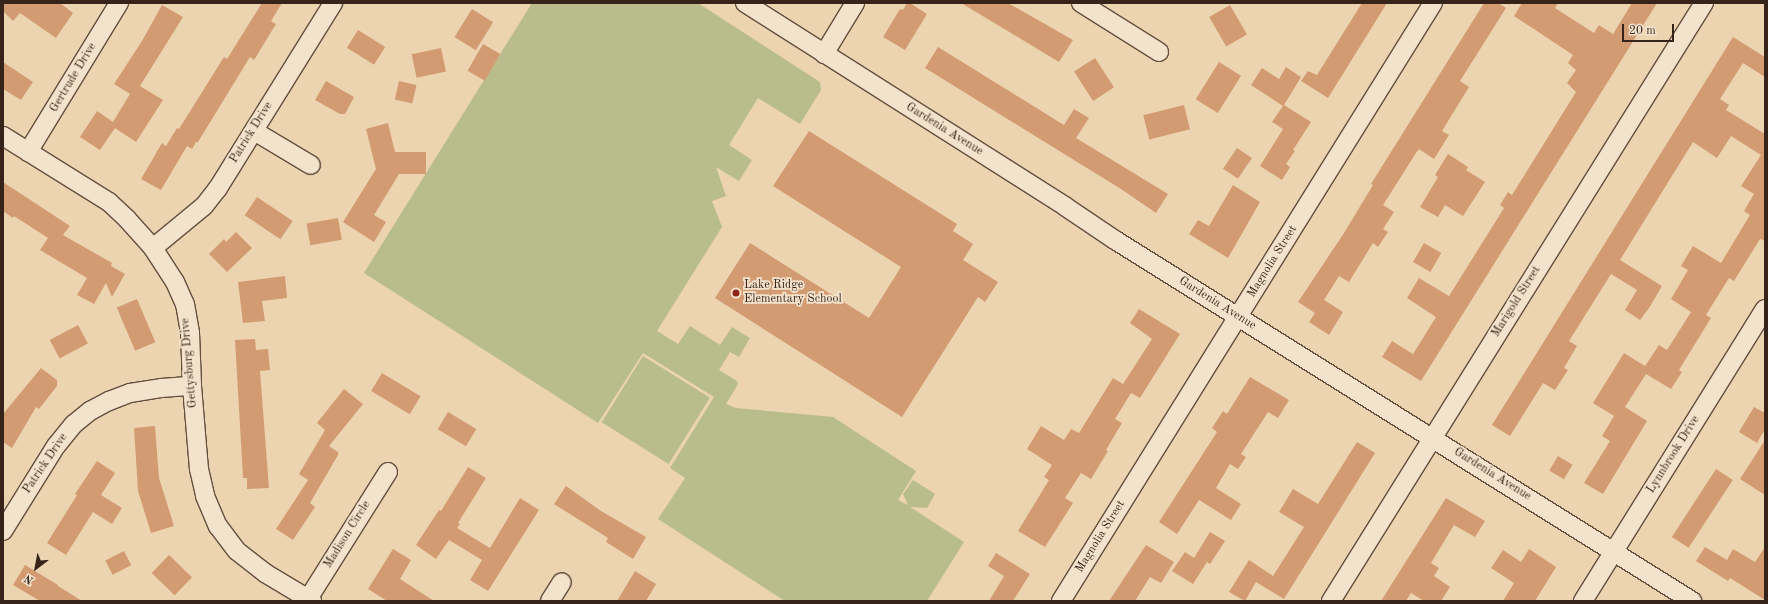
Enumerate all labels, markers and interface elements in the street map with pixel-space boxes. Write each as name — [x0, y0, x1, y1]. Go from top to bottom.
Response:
scale bar — [1624, 16, 1676, 42]
text: 20 m — [1629, 25, 1656, 37]
street label: Gertrude Drive — [48, 41, 100, 115]
street label: Patrick Drive — [227, 100, 277, 166]
street label: Gardenia Avenue — [903, 100, 985, 160]
street label: Magnolia Street — [1245, 223, 1301, 301]
street label: Marigold Street — [1489, 264, 1545, 340]
street label: Gardenia Avenue — [1176, 274, 1258, 334]
place label: Lake Ridge Elementary School — [744, 279, 842, 307]
marker: Lake Ridge Elementary School — [731, 288, 741, 298]
street label: Gettysburg Drive — [179, 317, 201, 409]
street label: Lynnbrook Drive — [1644, 414, 1704, 496]
street label: Patrick Drive — [21, 431, 71, 497]
street label: Gardenia Avenue — [1451, 445, 1533, 505]
street label: Magnolia Street — [1073, 498, 1129, 576]
street label: Madison Circle — [322, 499, 374, 571]
north arrow — [16, 548, 56, 588]
text: N — [23, 572, 36, 585]

